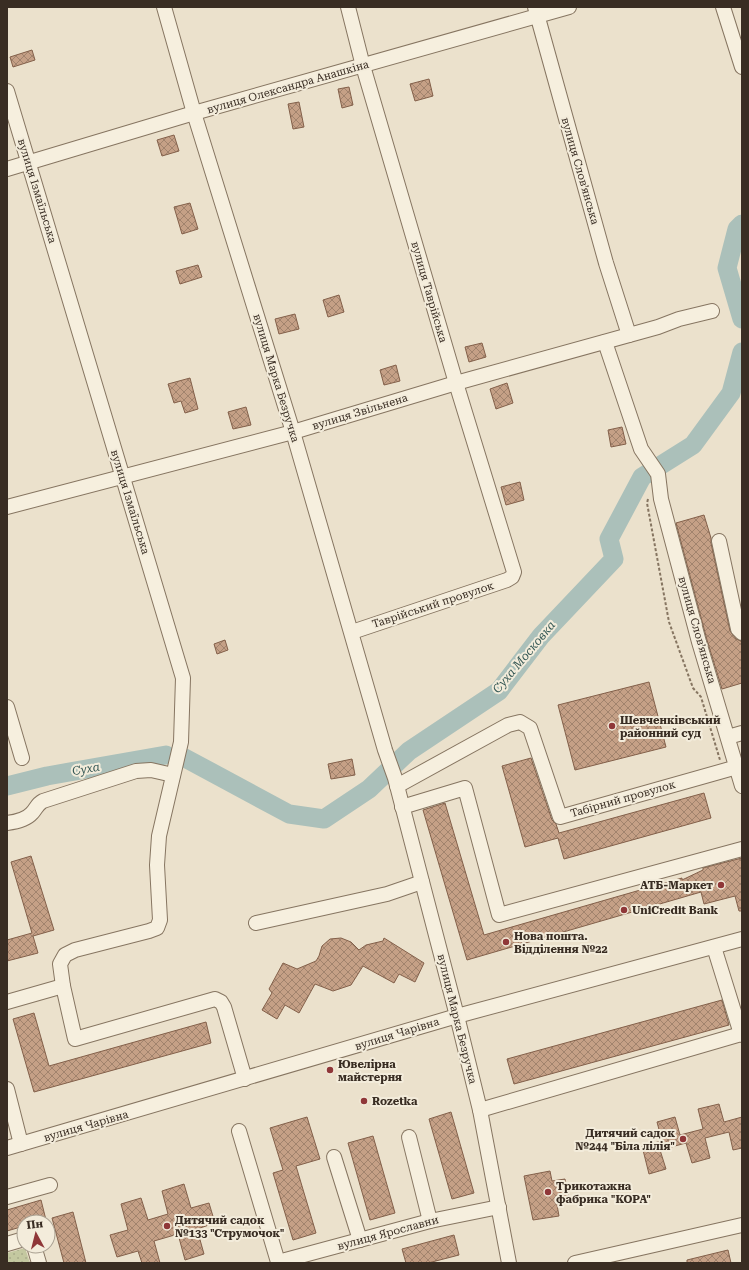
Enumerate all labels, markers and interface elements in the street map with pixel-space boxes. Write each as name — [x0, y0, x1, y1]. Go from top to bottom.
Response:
street label: вулиця Олександра Анашкіна — [206, 58, 370, 116]
street label: вулиця Слов’янська — [558, 116, 602, 226]
street label: вулиця Ізмаїльська — [15, 137, 59, 245]
street label: вулиця Таврійська — [408, 240, 450, 344]
street label: вулиця Марка Безручка — [250, 312, 302, 444]
street label: вулиця Звільнена — [311, 391, 409, 433]
street label: вулиця Ізмаїльська — [108, 448, 152, 556]
street label: вулиця Слов’янська — [675, 575, 719, 685]
street label: Таврійський провулок — [370, 579, 496, 631]
water label: Суха Московка — [490, 618, 558, 696]
place label: Шевченківський районний суд — [620, 714, 721, 740]
marker: Шевченківський районний суд — [607, 721, 617, 731]
water label: Суха — [71, 760, 101, 778]
street label: Табірний провулок — [569, 778, 677, 820]
place label: АТБ-Маркет — [640, 879, 713, 892]
marker: АТБ-Маркет — [716, 880, 726, 890]
place label: UniCredit Bank — [632, 904, 718, 917]
marker: UniCredit Bank — [619, 905, 629, 915]
place label: Нова пошта. Відділення №22 — [514, 930, 608, 956]
marker: Нова пошта. Відділення №22 — [501, 937, 511, 947]
street label: вулиця Марка Безручка — [435, 953, 479, 1085]
street label: вулиця Чарівна — [353, 1015, 441, 1053]
place label: Ювелірна майстерня — [338, 1058, 402, 1084]
marker: Ювелірна майстерня — [325, 1065, 335, 1075]
place label: Rozetka — [372, 1095, 418, 1108]
marker: Rozetka — [359, 1096, 369, 1106]
street label: вулиця Чарівна — [42, 1108, 130, 1144]
place label: Дитячий садок №244 "Біла лілія" — [575, 1127, 675, 1153]
marker: Дитячий садок №244 "Біла лілія" — [678, 1134, 688, 1144]
place label: Трикотажна фабрика "КОРА" — [556, 1180, 651, 1206]
marker: Трикотажна фабрика "КОРА" — [543, 1187, 553, 1197]
street label: вулиця Ярославни — [336, 1213, 440, 1253]
north arrow — [16, 1214, 56, 1254]
place label: Дитячий садок №133 "Струмочок" — [175, 1214, 285, 1240]
text: Пн — [26, 1217, 44, 1232]
marker: Дитячий садок №133 "Струмочок" — [162, 1221, 172, 1231]

